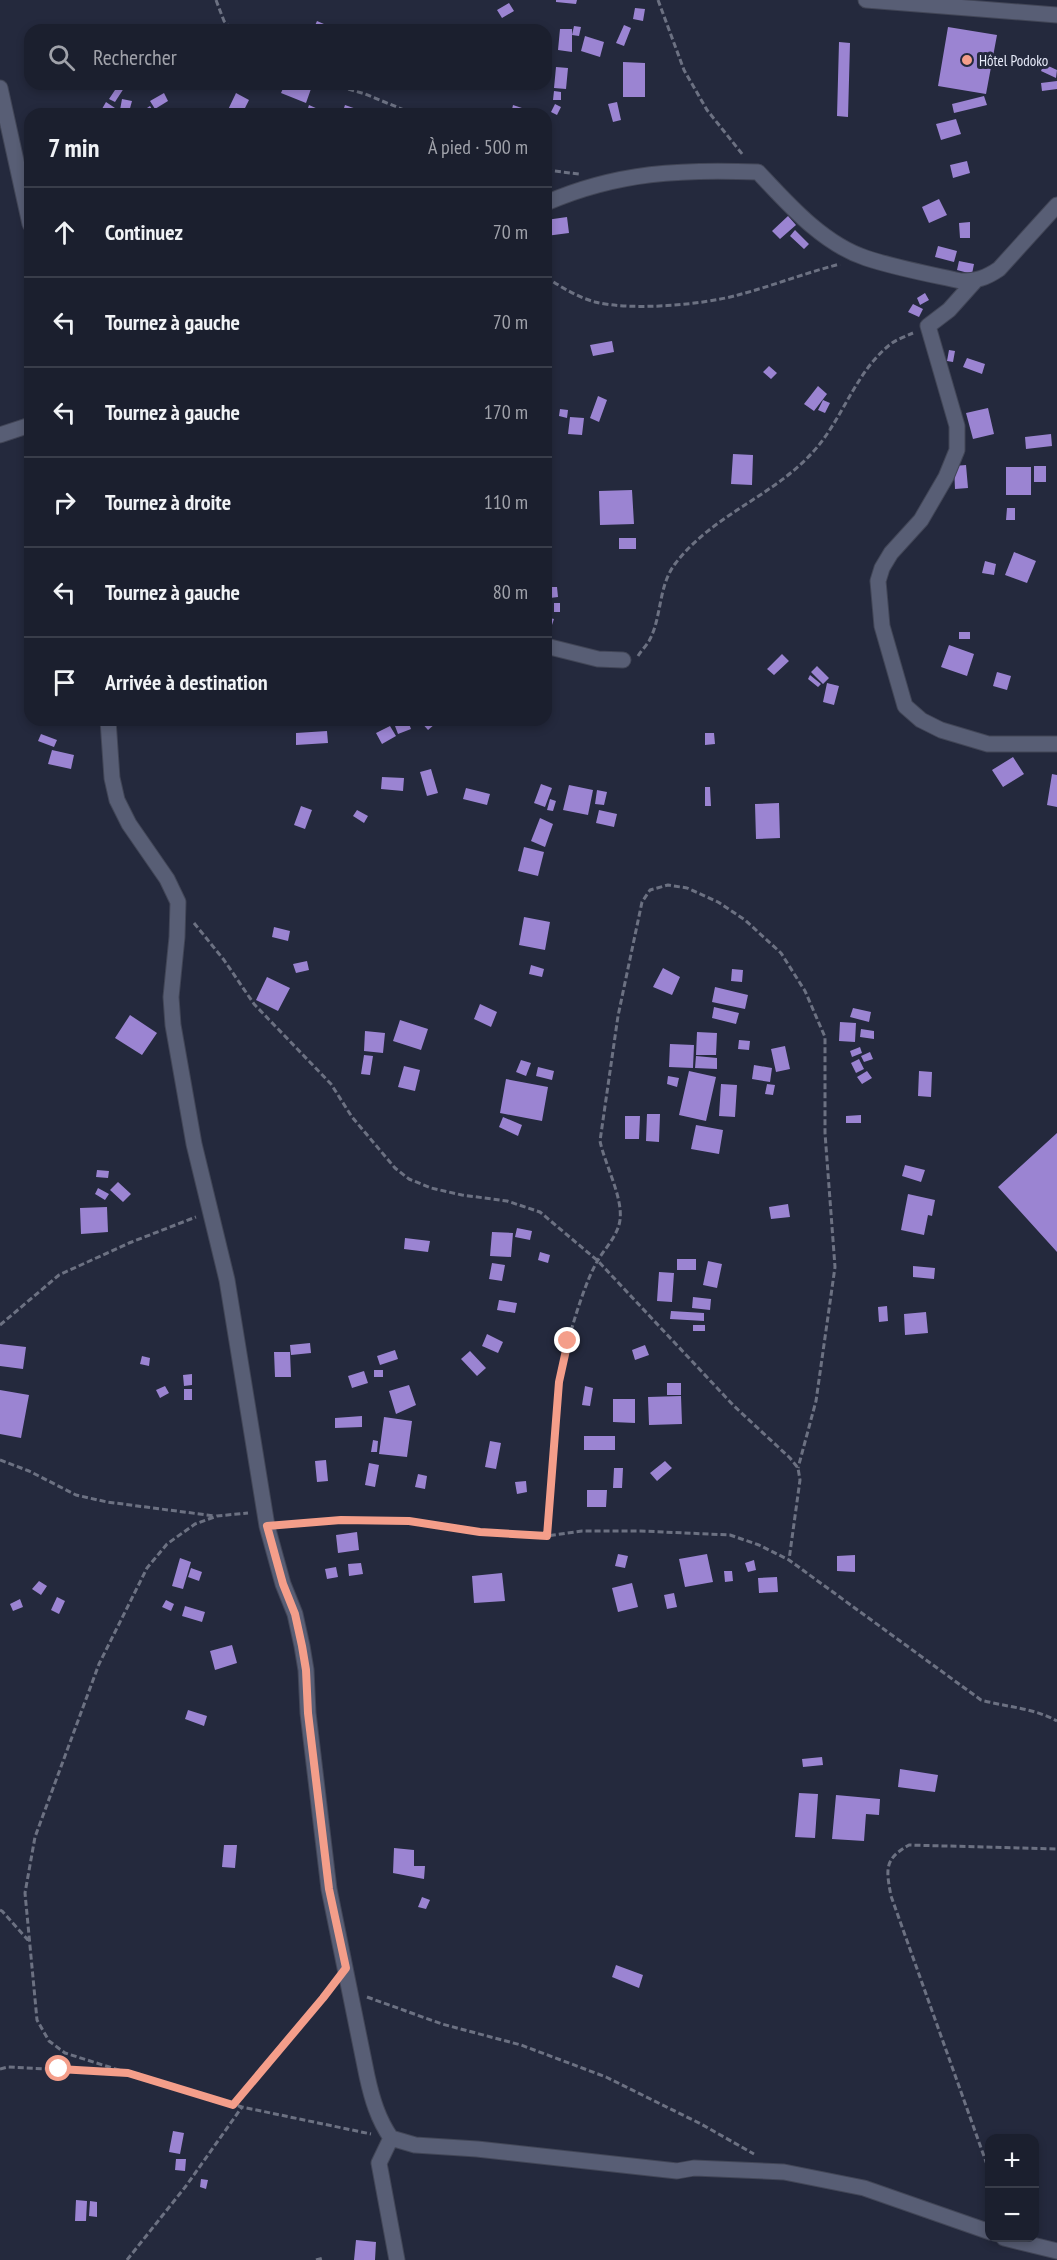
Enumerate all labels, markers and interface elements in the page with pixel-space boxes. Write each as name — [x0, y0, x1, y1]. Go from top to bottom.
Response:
search box — [24, 24, 552, 90]
icon: search — [45, 41, 78, 74]
text: Rechercher — [93, 43, 177, 71]
place label: Hôtel Podoko — [979, 51, 1048, 70]
marker: Hôtel Podoko — [960, 53, 974, 67]
text: 7 min — [48, 131, 99, 164]
text: À pied · 500 m — [428, 134, 528, 160]
icon: ahead — [48, 216, 81, 249]
text: Continuez — [105, 218, 183, 246]
text: 70 m — [493, 219, 528, 245]
icon: left — [48, 306, 81, 339]
text: Tournez à gauche — [105, 308, 240, 336]
text: 70 m — [493, 309, 528, 335]
icon: left — [48, 396, 81, 429]
text: Tournez à gauche — [105, 398, 240, 426]
text: 170 m — [484, 399, 528, 425]
icon: right — [48, 486, 81, 519]
text: Tournez à droite — [105, 488, 231, 516]
text: 110 m — [484, 489, 528, 515]
icon: left — [48, 576, 81, 609]
text: Tournez à gauche — [105, 578, 240, 606]
text: 80 m — [493, 579, 528, 605]
icon: arrive — [48, 666, 81, 699]
text: Arrivée à destination — [105, 668, 268, 696]
route end — [554, 1327, 580, 1353]
route start — [45, 2055, 71, 2081]
map controls — [985, 2134, 1039, 2242]
button: + — [985, 2134, 1039, 2188]
button: − — [985, 2188, 1039, 2242]

